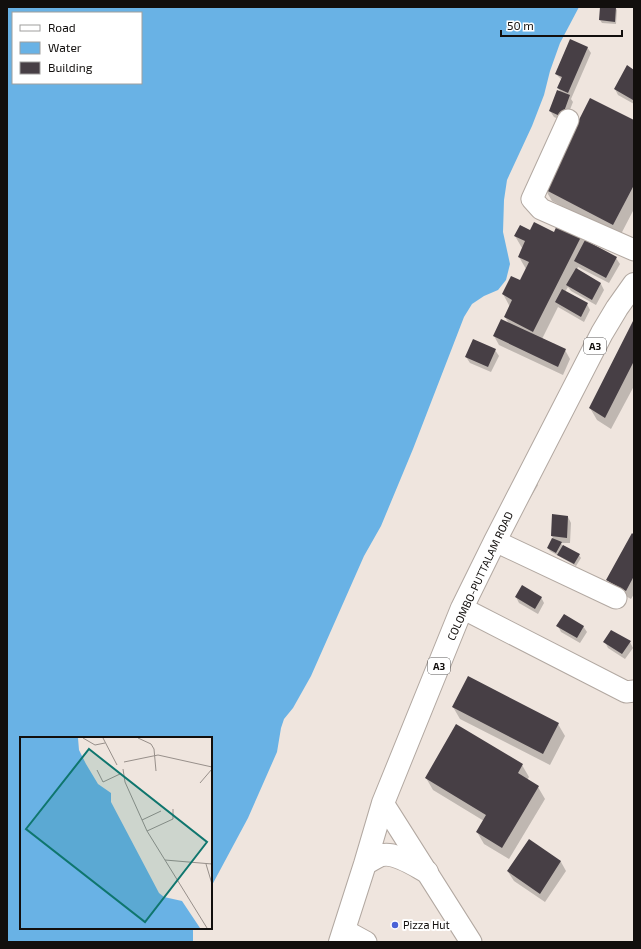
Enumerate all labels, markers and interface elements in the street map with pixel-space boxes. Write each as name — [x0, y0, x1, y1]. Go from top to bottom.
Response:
legend — [12, 12, 142, 84]
scale bar — [501, 12, 622, 38]
text: 50 m — [507, 18, 534, 32]
text: Road — [48, 20, 76, 34]
text: Water — [48, 40, 82, 54]
text: Building — [48, 60, 93, 74]
road number: A3 — [584, 338, 606, 354]
street label: COLOMBO-PUTTALAM ROAD — [444, 509, 515, 642]
road number: A3 — [428, 658, 450, 674]
inset map — [20, 737, 212, 929]
place label: Pizza Hut — [403, 918, 450, 931]
marker: Pizza Hut — [390, 920, 400, 930]

